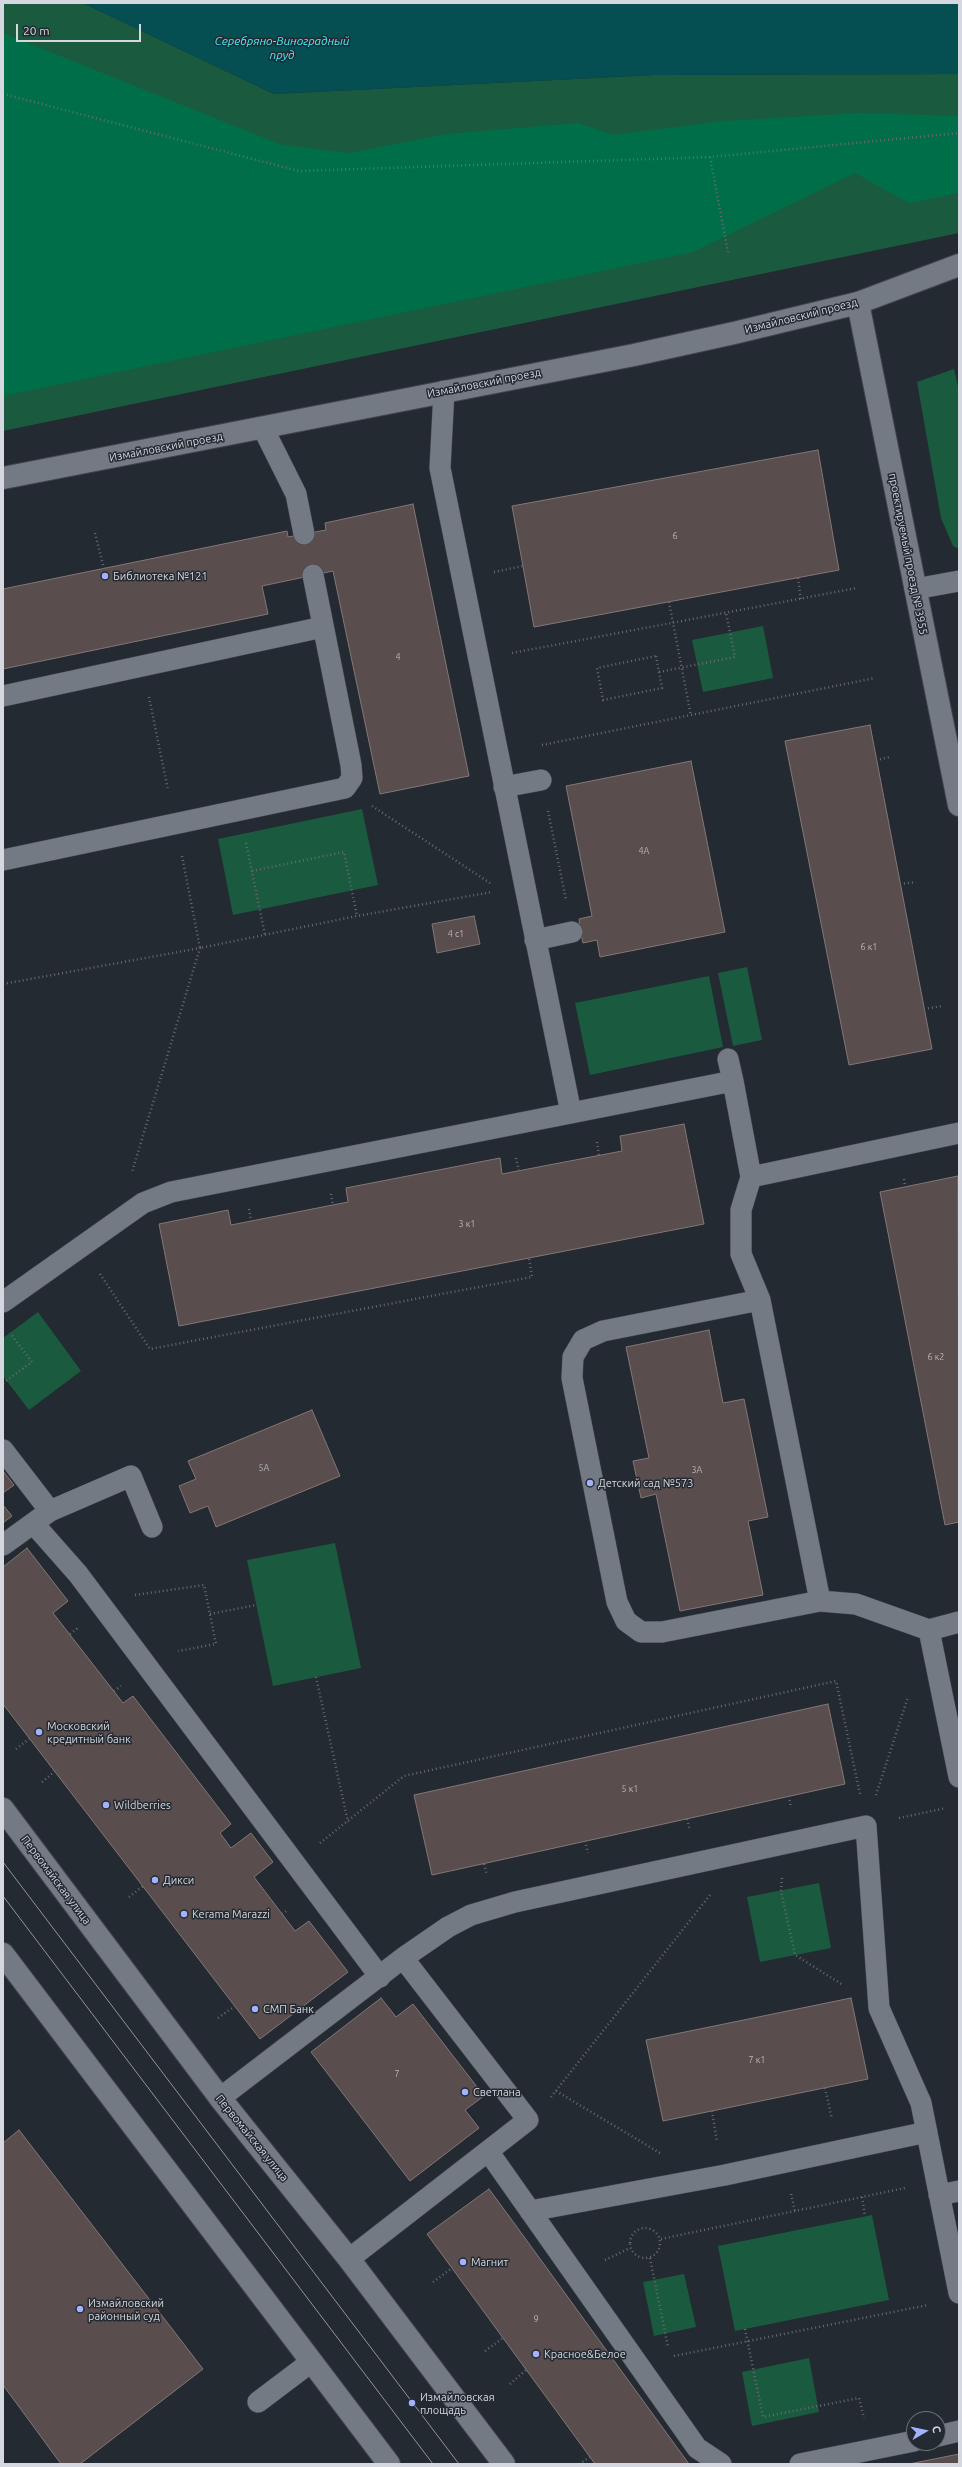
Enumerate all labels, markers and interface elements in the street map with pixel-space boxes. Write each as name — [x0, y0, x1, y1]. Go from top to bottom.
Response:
scale bar — [18, 16, 143, 42]
text: 20 m — [23, 24, 50, 37]
water label: Серебряно-Виноградный пруд — [215, 34, 349, 62]
street label: Измайловский проезд — [743, 296, 859, 336]
street label: Измайловский проезд — [426, 365, 542, 401]
street label: Измайловский проезд — [108, 429, 224, 465]
street label: проектируемый проезд № 3955 — [886, 472, 930, 636]
house number: 6 — [672, 531, 678, 541]
place label: Библиотека №121 — [113, 569, 208, 583]
marker: Библиотека №121 — [100, 571, 110, 581]
house number: 4 — [395, 652, 401, 662]
house number: 4А — [639, 846, 649, 856]
house number: 4 с1 — [448, 929, 464, 939]
house number: 6 к1 — [861, 942, 877, 952]
house number: 3 к1 — [459, 1219, 475, 1229]
house number: 6 к2 — [928, 1352, 944, 1362]
house number: 5А — [259, 1463, 269, 1473]
house number: 3А — [692, 1465, 702, 1475]
place label: Детский сад №573 — [598, 1476, 693, 1490]
marker: Детский сад №573 — [585, 1478, 595, 1488]
place label: Московский кредитный банк — [47, 1719, 131, 1745]
marker: Московский кредитный банк — [34, 1727, 44, 1737]
house number: 5 к1 — [622, 1784, 638, 1794]
place label: Wildberries — [114, 1798, 171, 1812]
marker: Wildberries — [101, 1800, 111, 1810]
street label: Первомайская улица — [18, 1833, 94, 1927]
place label: Дикси — [163, 1873, 194, 1887]
marker: Дикси — [150, 1875, 160, 1885]
place label: Kerama Marazzi — [192, 1907, 270, 1921]
marker: Kerama Marazzi — [179, 1909, 189, 1919]
place label: СМП Банк — [263, 2002, 314, 2016]
marker: СМП Банк — [250, 2004, 260, 2014]
house number: 7 к1 — [749, 2055, 765, 2065]
house number: 7 — [394, 2069, 400, 2079]
place label: Светлана — [473, 2085, 521, 2099]
marker: Светлана — [460, 2087, 470, 2097]
street label: Первомайская улица — [213, 2092, 291, 2184]
place label: Магнит — [471, 2255, 508, 2269]
marker: Магнит — [458, 2257, 468, 2267]
place label: Измайловский районный суд — [88, 2296, 164, 2322]
marker: Измайловский районный суд — [75, 2304, 85, 2314]
house number: 9 — [533, 2314, 539, 2324]
place label: Красное&Белое — [544, 2347, 626, 2361]
marker: Красное&Белое — [531, 2349, 541, 2359]
place label: Измайловская площадь — [420, 2390, 495, 2416]
marker: Измайловская площадь — [407, 2398, 417, 2408]
north arrow — [906, 2411, 946, 2451]
text: С — [930, 2425, 943, 2434]

